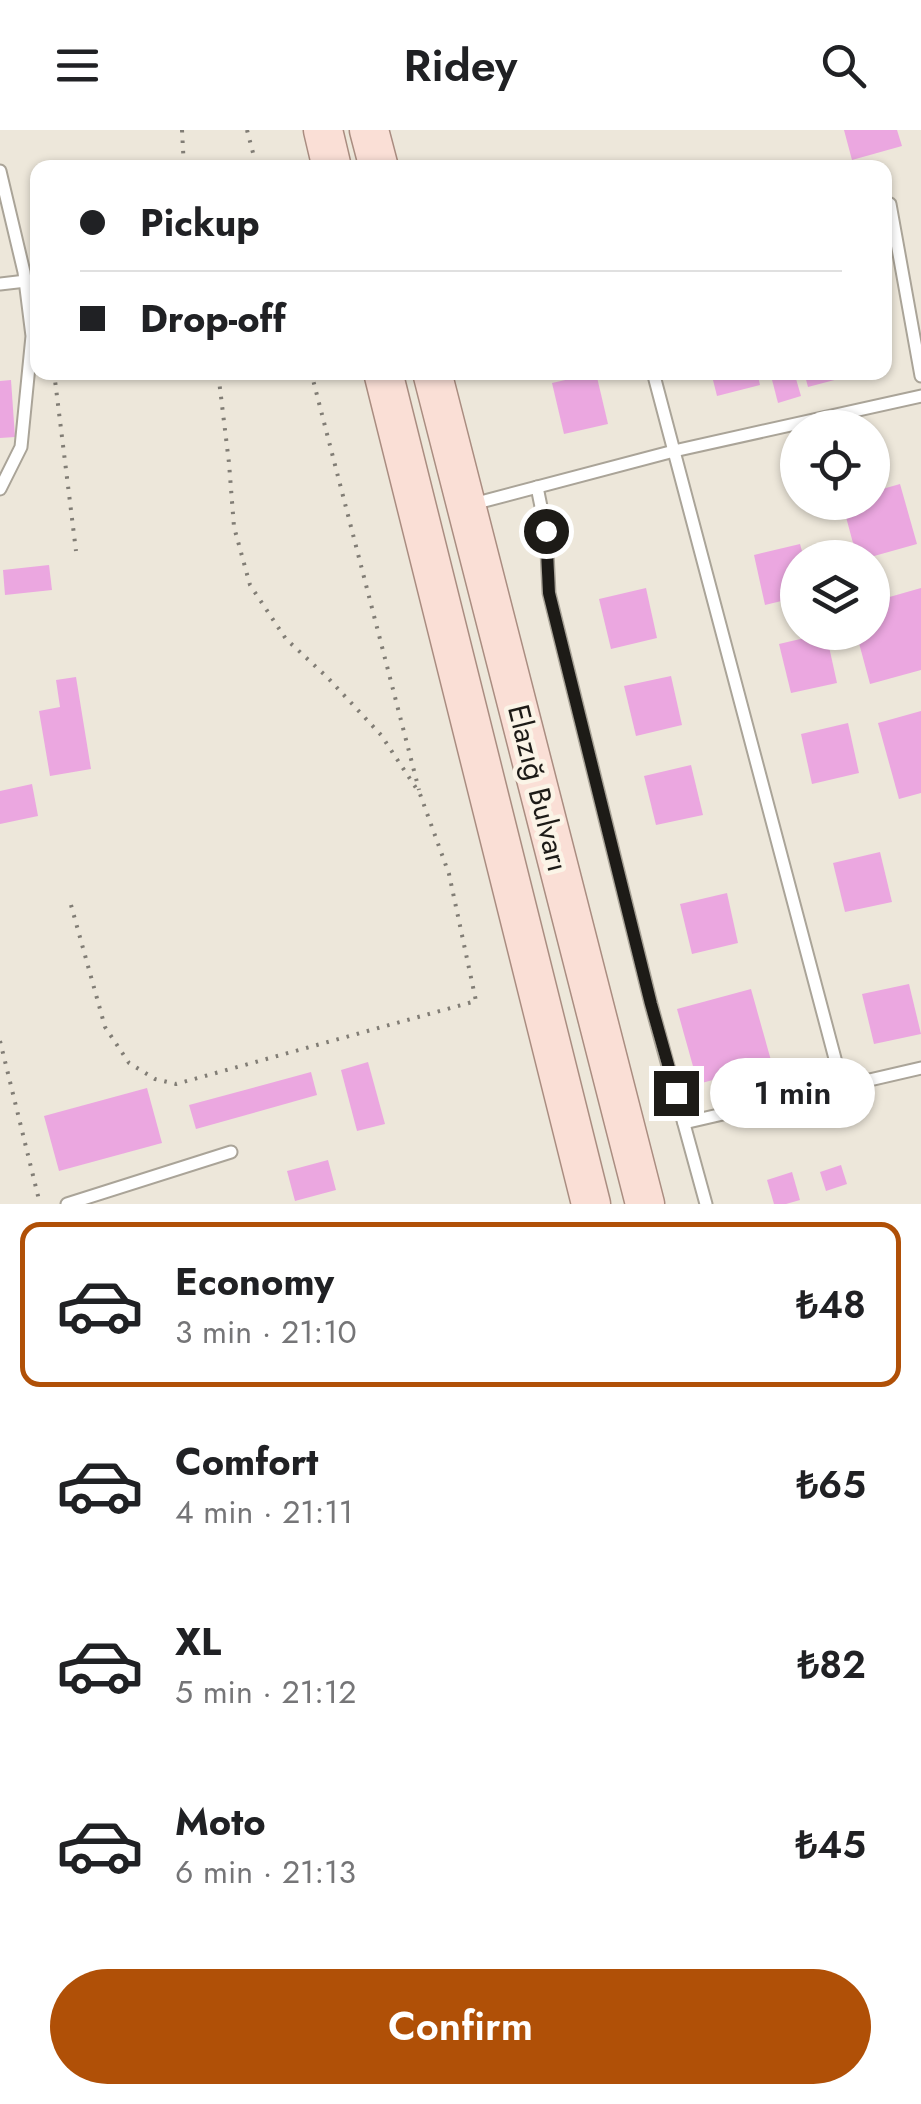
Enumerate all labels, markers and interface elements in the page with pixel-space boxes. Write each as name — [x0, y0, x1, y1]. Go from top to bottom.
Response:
text: Ridey — [404, 33, 517, 98]
icon: menu — [50, 38, 105, 93]
icon: search — [816, 38, 871, 93]
text: Pickup — [140, 195, 260, 250]
text: Drop-off — [140, 291, 286, 346]
map controls — [780, 410, 890, 650]
button: locate — [780, 410, 890, 520]
route start — [524, 509, 569, 554]
button: layers — [780, 540, 890, 650]
street label: Elazığ Bulvarı — [497, 700, 580, 876]
callout: 1 min — [711, 1058, 876, 1128]
text: 1 min — [754, 1070, 831, 1116]
route end — [654, 1071, 699, 1116]
text: Economy — [175, 1254, 334, 1309]
icon: car — [55, 1260, 145, 1350]
text: ₺48 — [796, 1277, 866, 1332]
text: 3 min · 21:10 — [175, 1309, 357, 1355]
text: Comfort — [175, 1434, 318, 1489]
icon: car — [55, 1440, 145, 1530]
text: ₺65 — [796, 1457, 866, 1512]
text: 4 min · 21:11 — [175, 1489, 353, 1535]
text: XL — [175, 1614, 221, 1669]
icon: car — [55, 1620, 145, 1710]
text: ₺82 — [797, 1637, 866, 1692]
text: 5 min · 21:12 — [175, 1669, 356, 1715]
text: Moto — [175, 1794, 266, 1849]
icon: car — [55, 1800, 145, 1890]
text: ₺45 — [796, 1817, 866, 1872]
text: 6 min · 21:13 — [175, 1849, 356, 1895]
button: Confirm — [50, 1969, 871, 2084]

